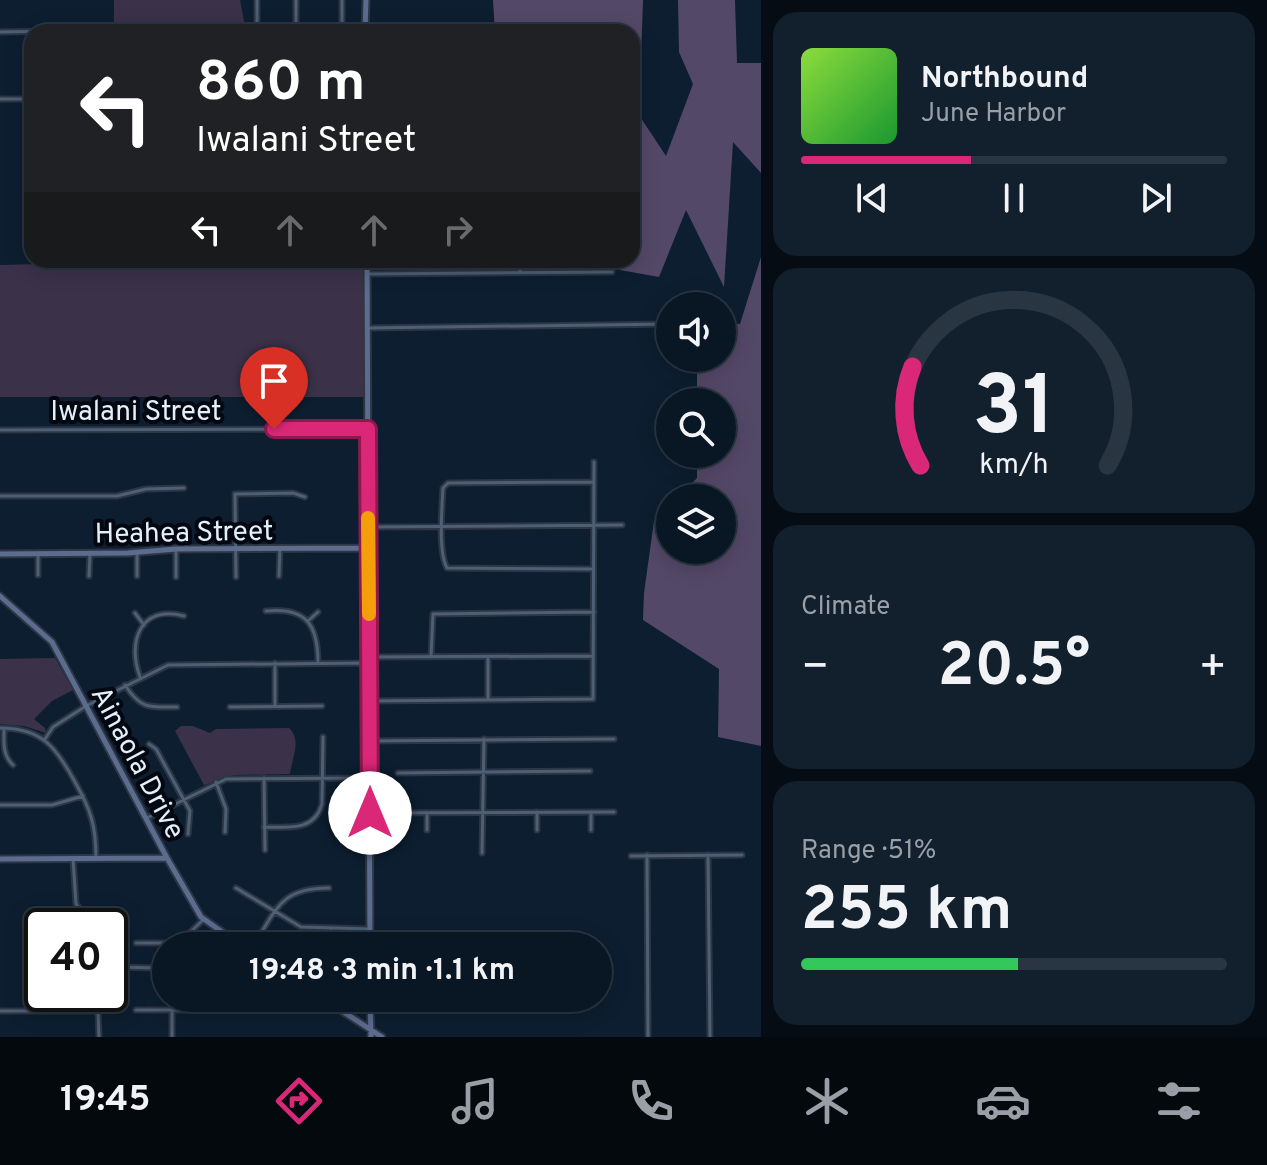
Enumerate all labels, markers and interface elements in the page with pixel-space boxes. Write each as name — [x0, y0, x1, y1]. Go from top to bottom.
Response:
text: 860 m — [196, 50, 366, 120]
icon: left — [64, 56, 168, 160]
text: Northbound — [921, 61, 1088, 98]
text: June Harbor — [921, 98, 1066, 131]
text: Iwalani Street — [196, 119, 416, 165]
icon: previous — [850, 176, 894, 220]
icon: pause — [992, 176, 1036, 220]
icon: next — [1134, 176, 1178, 220]
icon: left — [184, 208, 228, 252]
icon: ahead — [268, 208, 312, 252]
icon: ahead — [352, 208, 396, 252]
icon: right — [436, 208, 480, 252]
map controls — [656, 292, 736, 564]
button: sound — [656, 292, 736, 372]
pin — [240, 347, 308, 429]
icon: arrive — [252, 359, 296, 403]
text: 31 — [973, 359, 1055, 464]
button: search — [656, 388, 736, 468]
street label: Iwalani Street — [50, 395, 222, 431]
text: km/h — [979, 449, 1049, 485]
button: layers — [656, 484, 736, 564]
street label: Heahea Street — [94, 514, 274, 554]
text: Climate — [801, 591, 890, 624]
text: 20.5° — [938, 631, 1090, 707]
text: − — [801, 641, 829, 697]
text: + — [1199, 641, 1227, 697]
street label: Ainaola Drive — [81, 681, 192, 846]
position arrow — [328, 771, 412, 855]
text: Range · 51% — [801, 835, 936, 868]
text: 255 km — [801, 875, 1012, 951]
speed limit sign: 40 — [24, 908, 128, 1012]
text: 19:48 · 3 min · 1.1 km — [249, 953, 515, 990]
icon: directions — [271, 1073, 327, 1129]
icon: music — [447, 1073, 503, 1129]
icon: phone — [623, 1073, 679, 1129]
icon: climate — [799, 1073, 855, 1129]
icon: car — [975, 1073, 1031, 1129]
icon: filters — [1151, 1073, 1207, 1129]
text: 19:45 — [60, 1078, 150, 1124]

